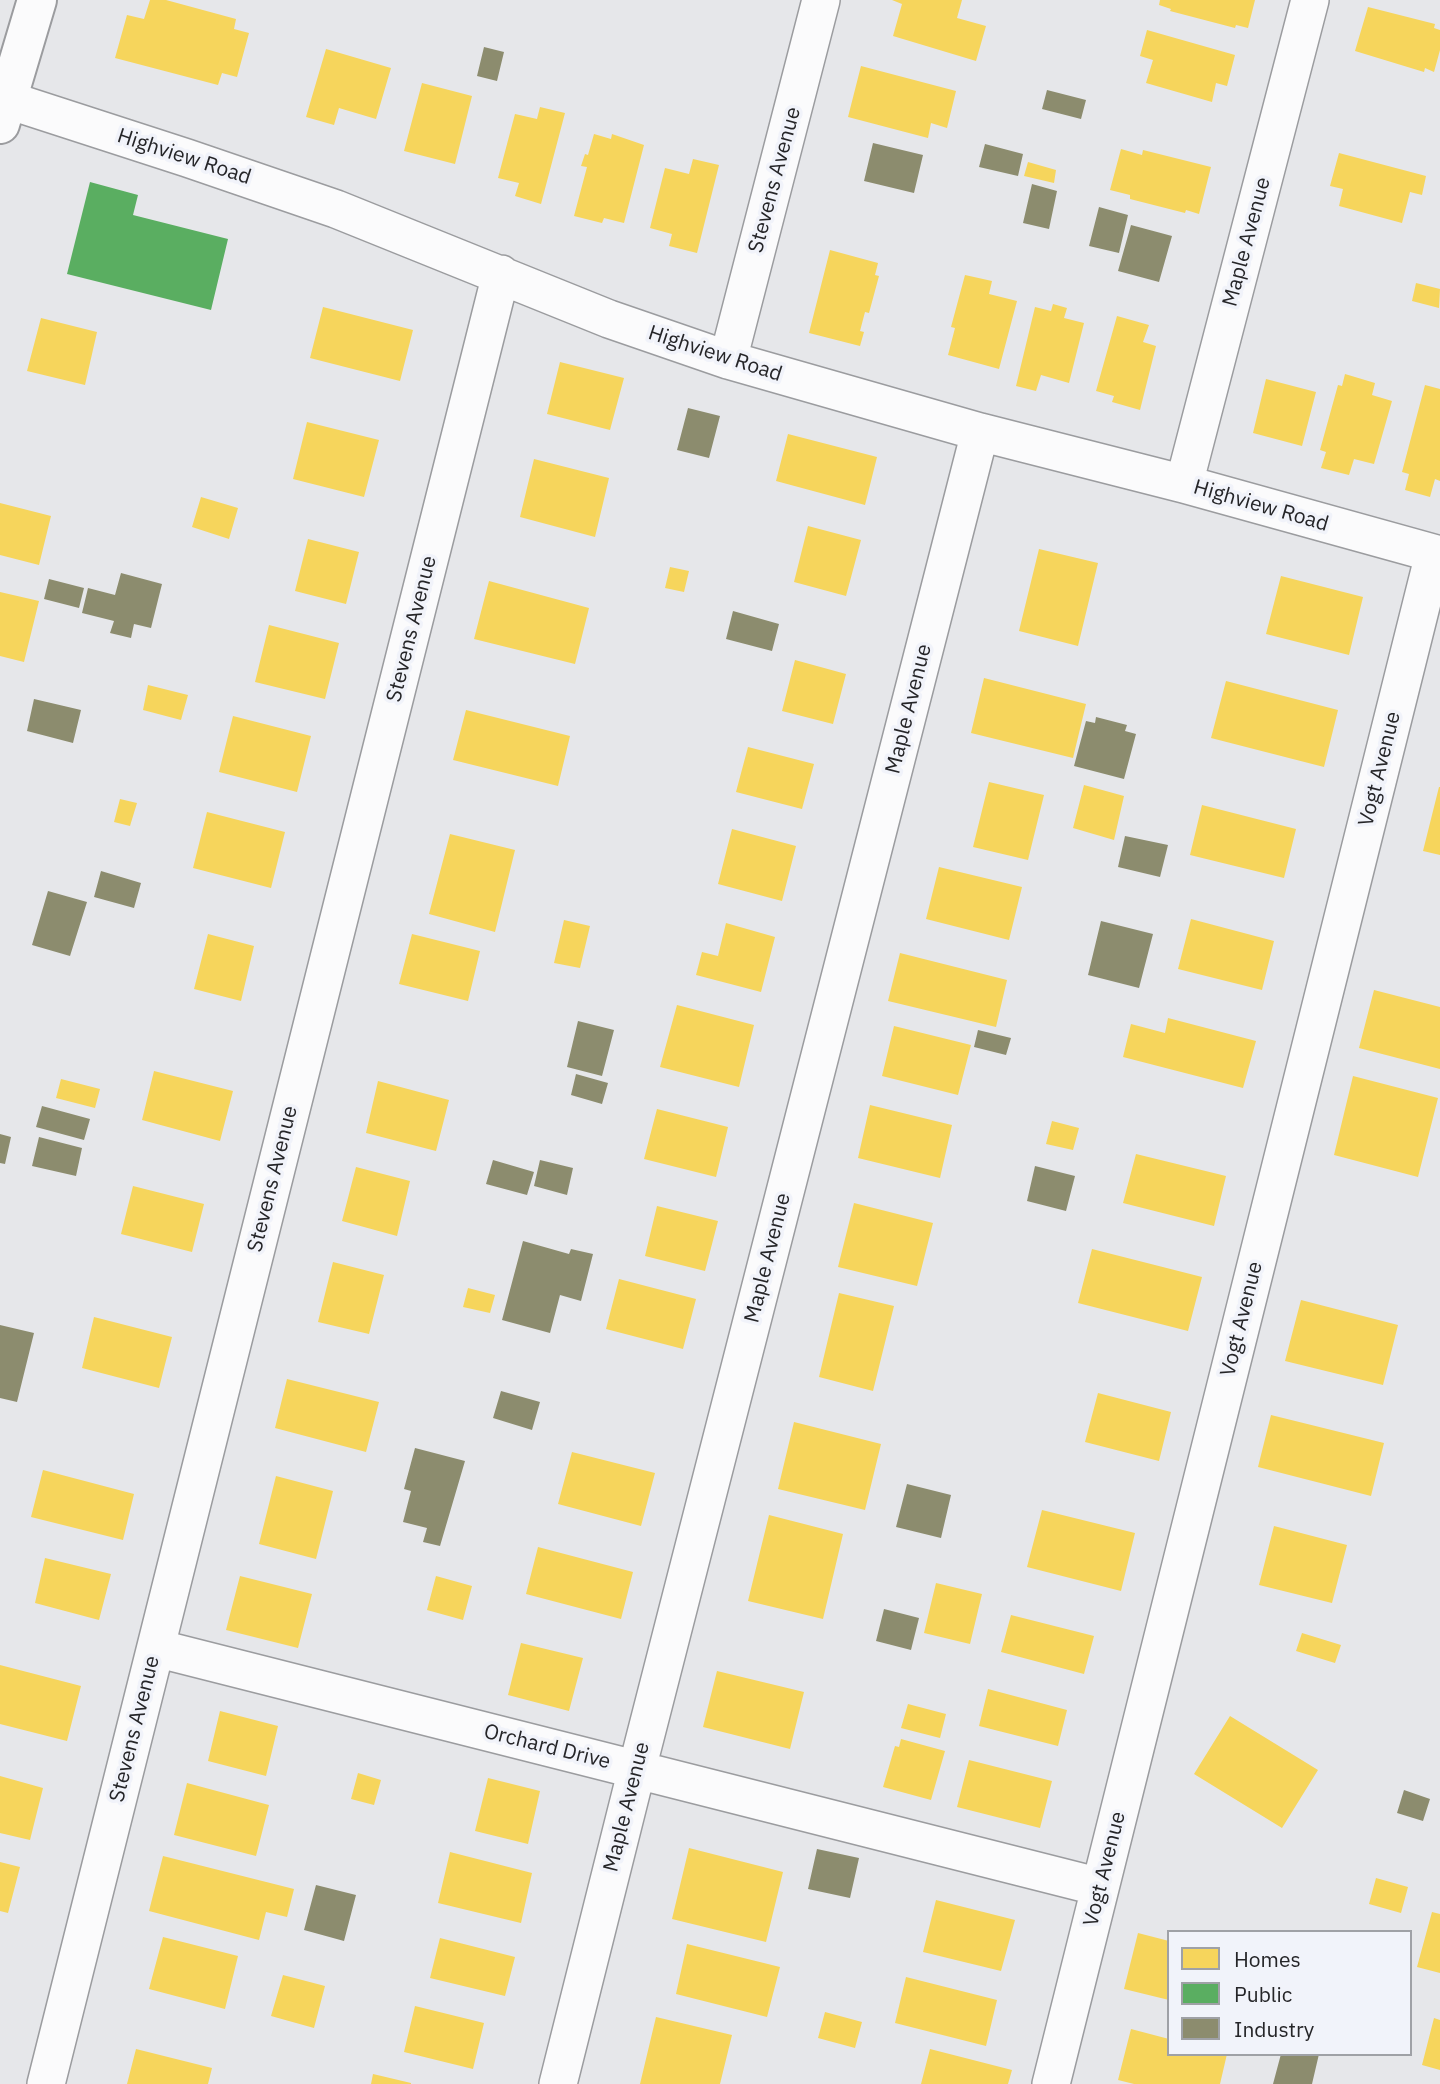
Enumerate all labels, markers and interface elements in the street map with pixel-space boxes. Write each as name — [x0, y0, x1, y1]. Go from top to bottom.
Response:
street label: Stevens Avenue — [743, 104, 807, 256]
street label: Highview Road — [114, 123, 254, 191]
street label: Maple Avenue — [1218, 175, 1276, 309]
street label: Highview Road — [645, 320, 785, 388]
street label: Highview Road — [1191, 475, 1331, 537]
street label: Stevens Avenue — [382, 553, 442, 705]
street label: Maple Avenue — [881, 642, 937, 776]
street label: Vogt Avenue — [1354, 709, 1406, 829]
street label: Stevens Avenue — [243, 1103, 303, 1255]
street label: Maple Avenue — [740, 1191, 796, 1325]
street label: Vogt Avenue — [1216, 1259, 1268, 1379]
street label: Stevens Avenue — [105, 1653, 165, 1805]
street label: Orchard Drive — [481, 1719, 613, 1775]
street label: Maple Avenue — [599, 1740, 655, 1874]
street label: Vogt Avenue — [1079, 1809, 1131, 1929]
legend — [1167, 1930, 1412, 2056]
text: Homes — [1234, 1945, 1301, 1973]
text: Public — [1234, 1980, 1292, 2008]
text: Industry — [1234, 2015, 1314, 2043]

